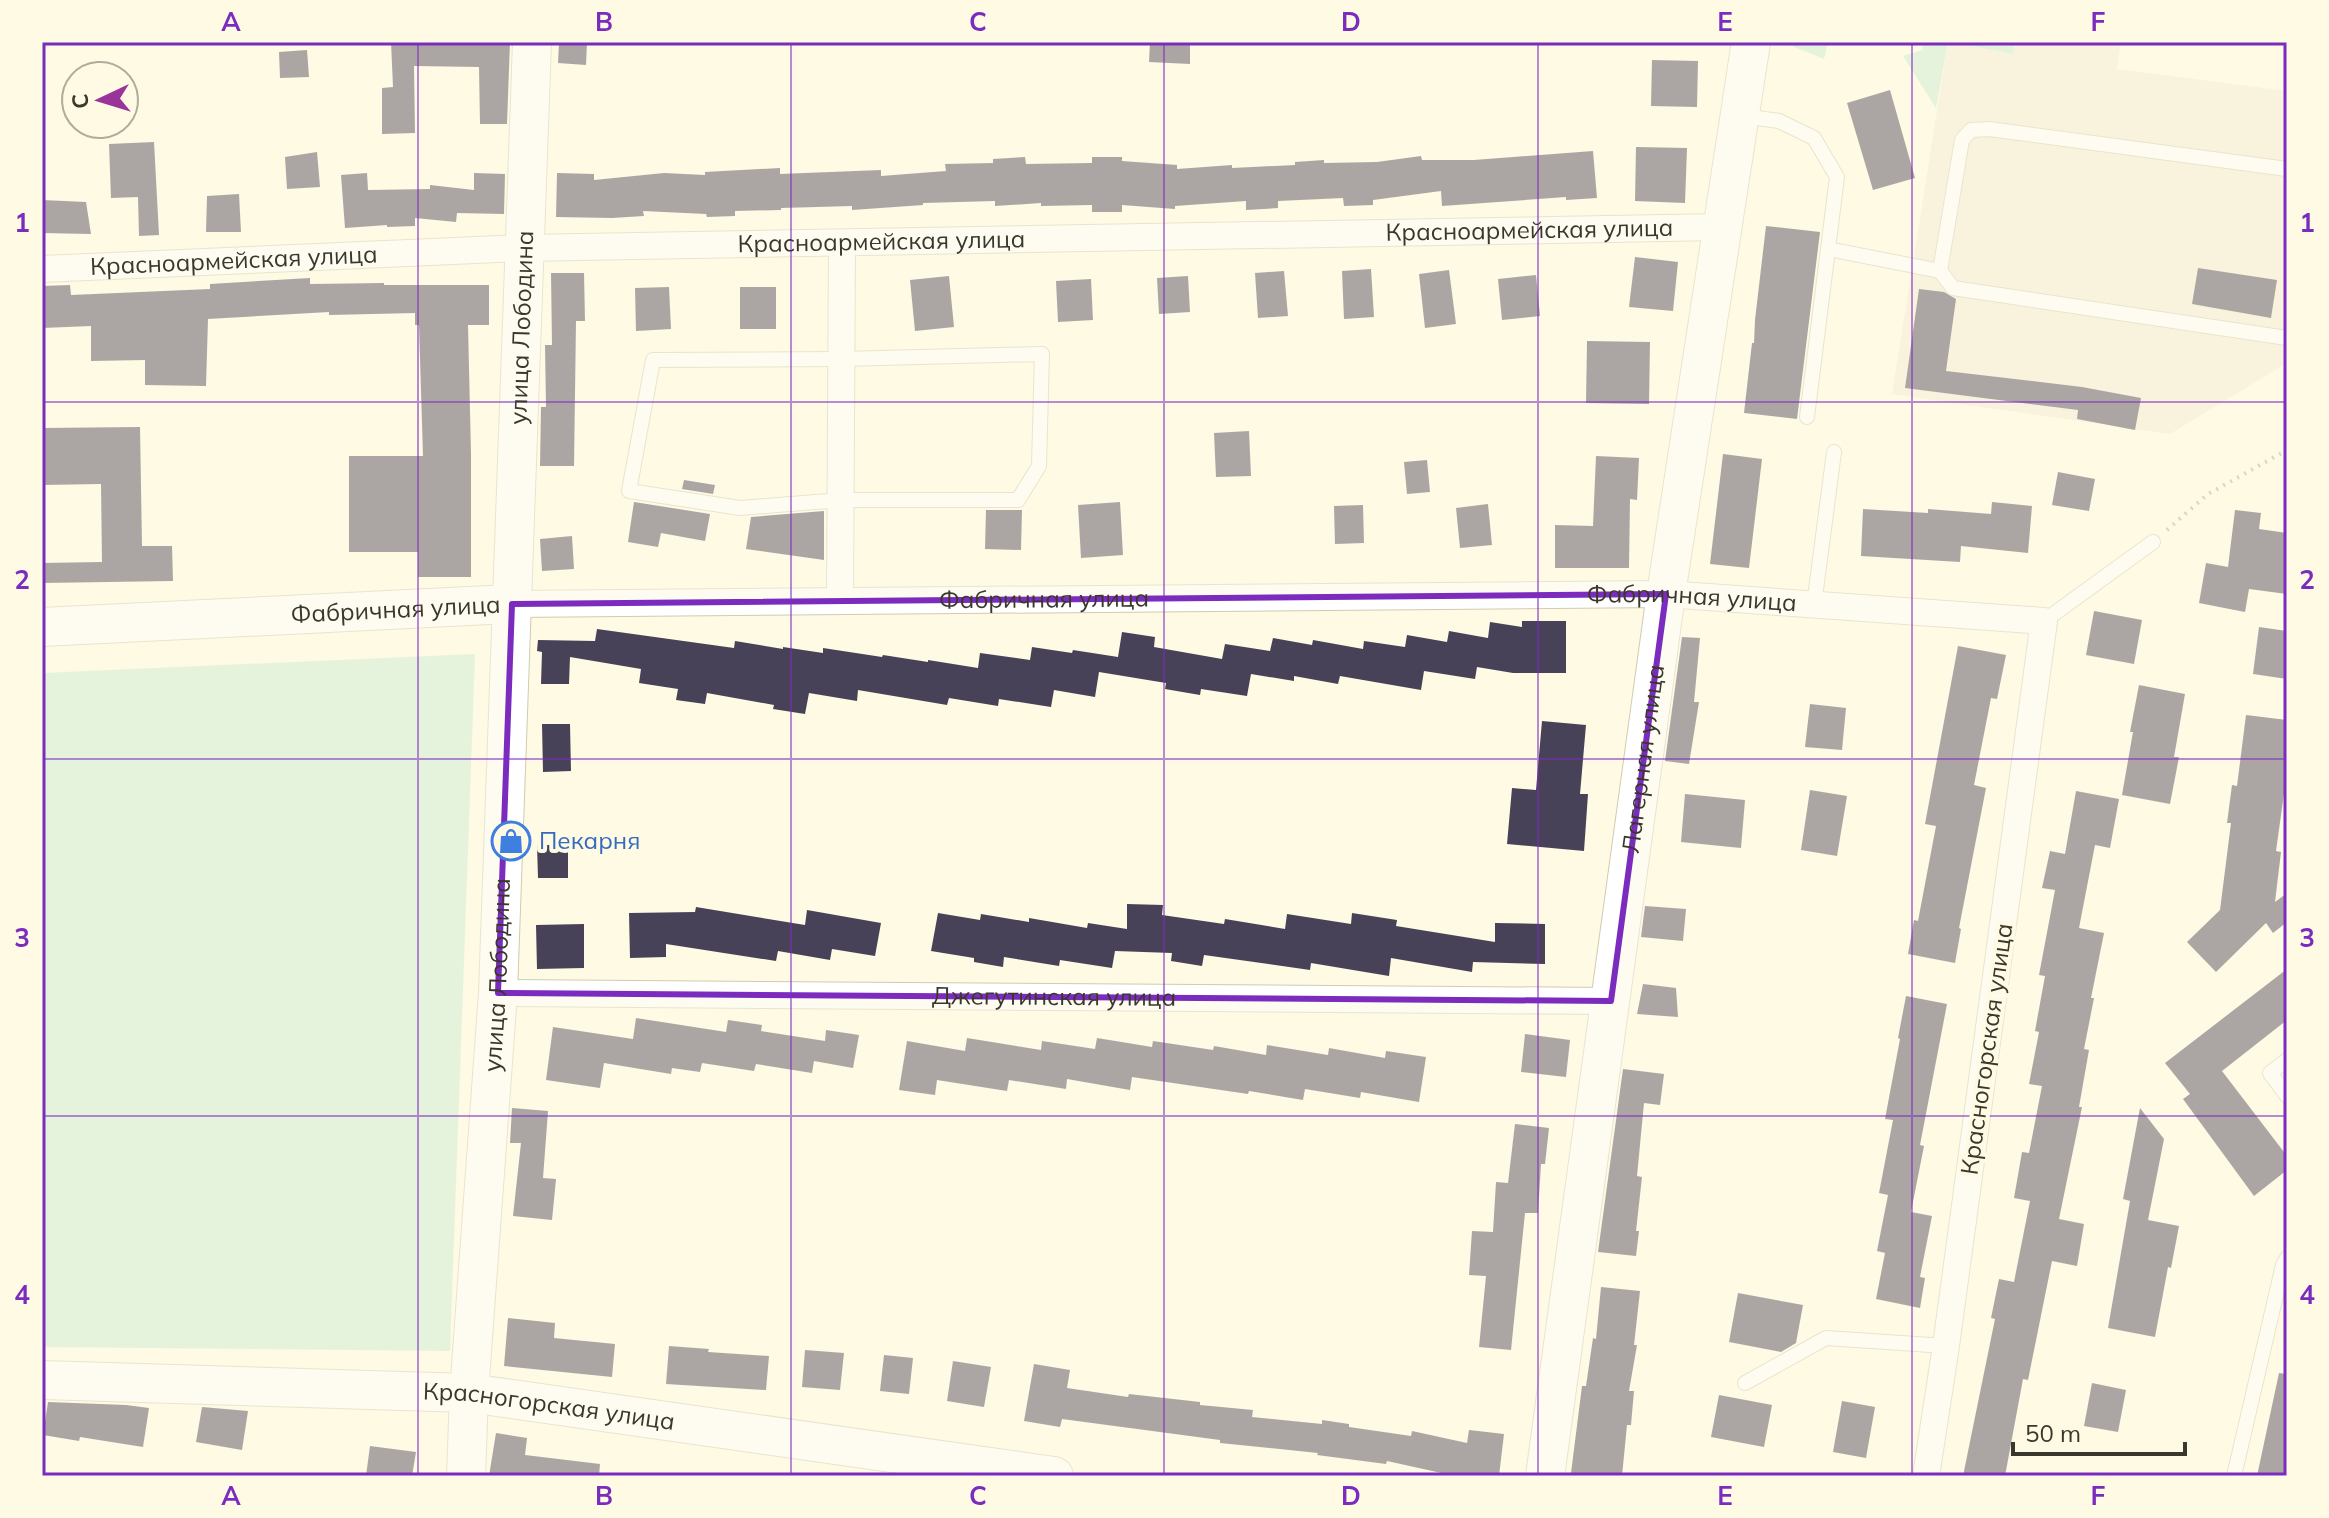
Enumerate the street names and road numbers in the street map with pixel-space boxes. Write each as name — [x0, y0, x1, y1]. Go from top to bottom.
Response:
street label: Красноармейская улица — [1385, 212, 1673, 247]
street label: Красноармейская улица — [737, 223, 1026, 258]
street label: улица Лободина — [502, 230, 539, 425]
street label: Красноармейская улица — [89, 238, 378, 281]
street label: Фабричная улица — [1587, 578, 1798, 617]
street label: Фабричная улица — [939, 582, 1149, 614]
street label: Фабричная улица — [290, 589, 501, 629]
street label: Лагерная улица — [1615, 662, 1670, 855]
street label: улица Лободина — [476, 877, 516, 1073]
street label: Красногорская улица — [1953, 921, 2019, 1177]
street label: Джегутинская улица — [932, 980, 1176, 1012]
street label: Красногорская улица — [422, 1376, 677, 1436]

